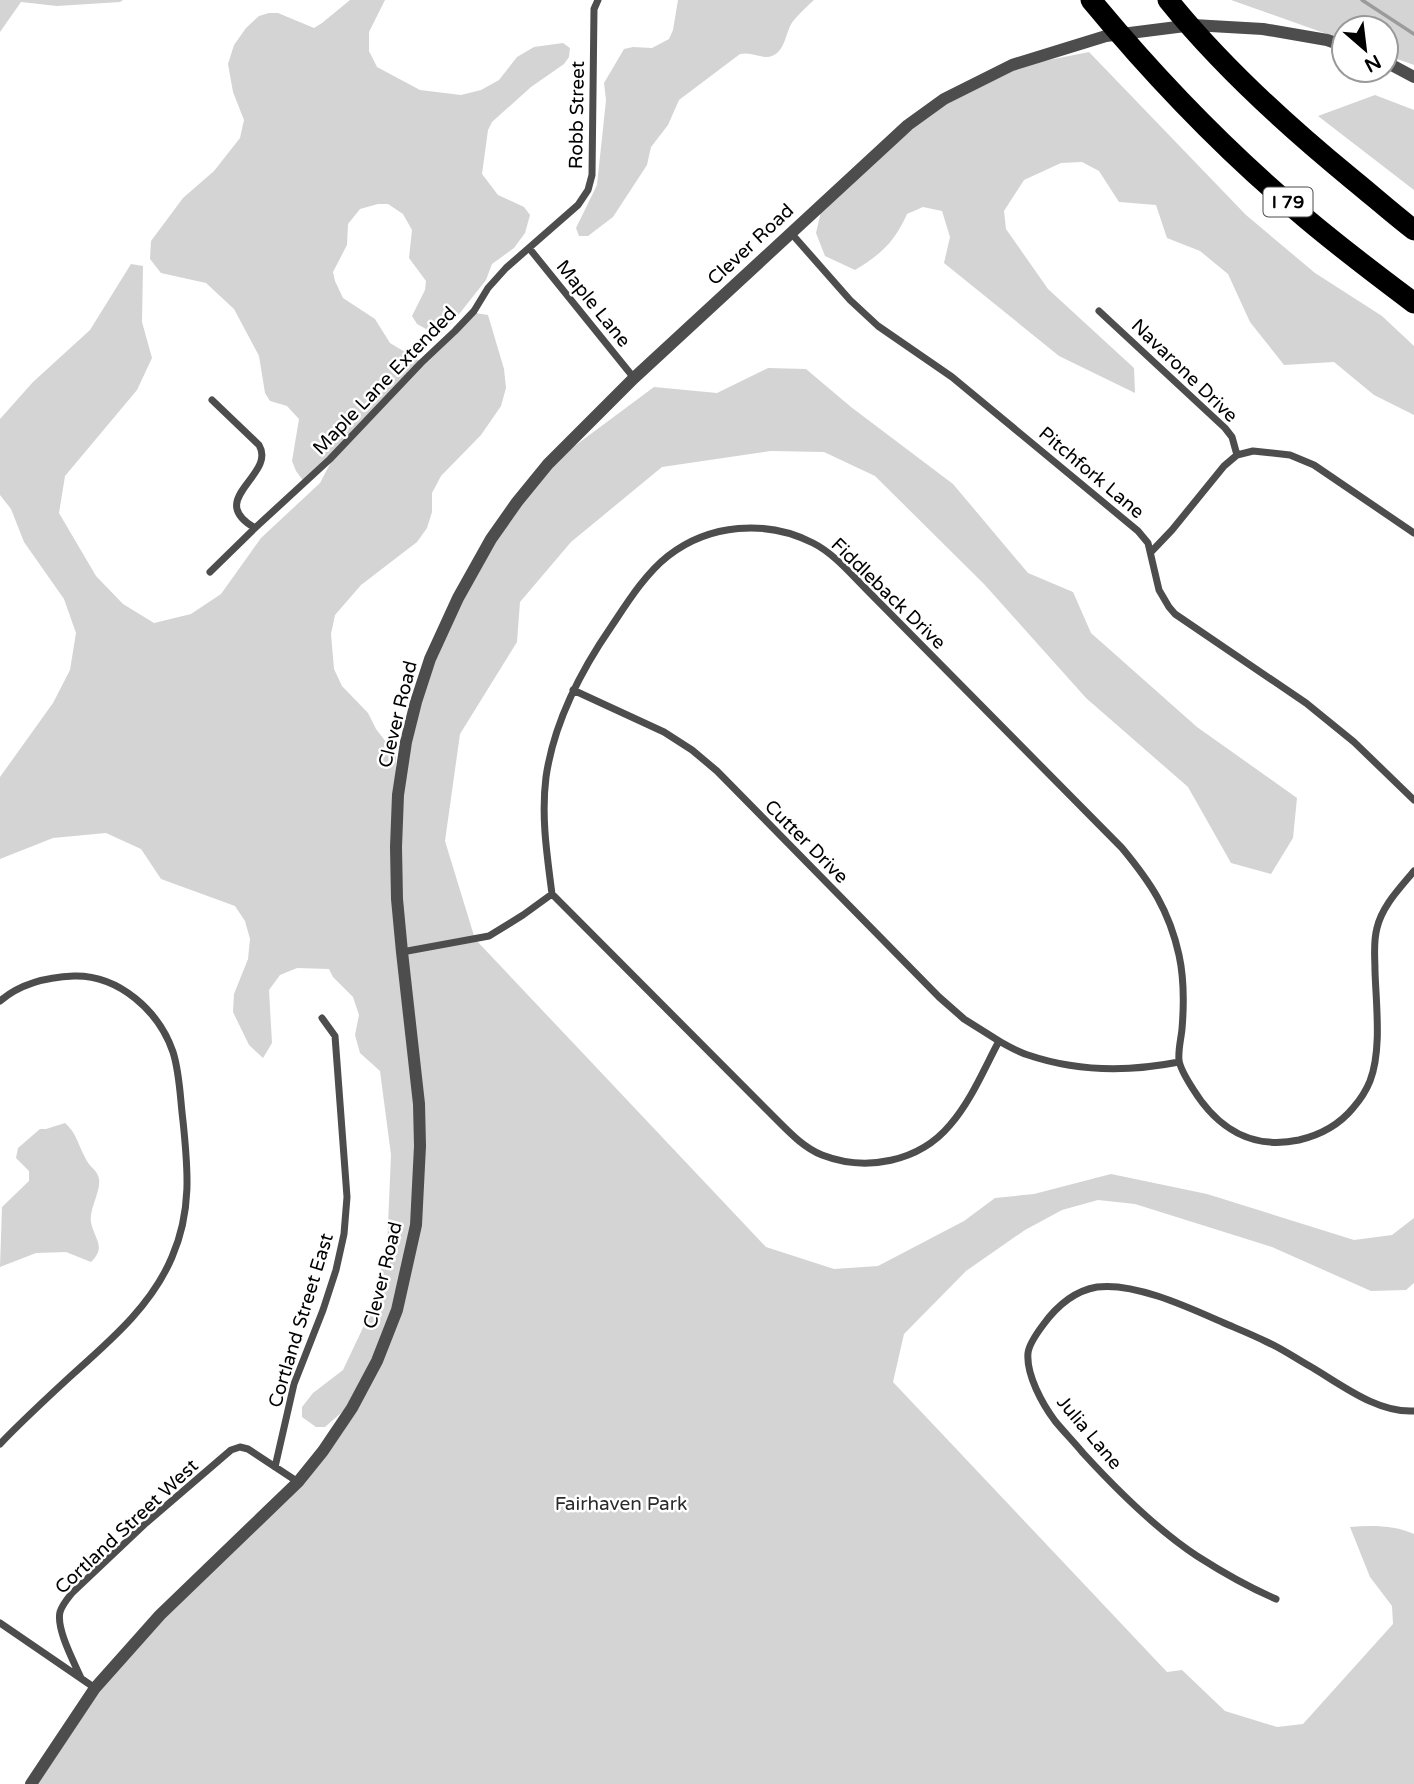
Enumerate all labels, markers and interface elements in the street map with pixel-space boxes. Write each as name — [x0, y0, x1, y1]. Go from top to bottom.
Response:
north arrow — [1330, 14, 1400, 84]
text: N — [1361, 50, 1384, 76]
street label: Robb Street — [565, 61, 589, 169]
road number: I 79 — [1264, 188, 1312, 216]
street label: Clever Road — [703, 199, 798, 290]
street label: Maple Lane — [552, 256, 635, 352]
street label: Maple Lane Extended — [308, 302, 461, 459]
street label: Navarone Drive — [1127, 315, 1242, 427]
street label: Pitchfork Lane — [1034, 422, 1148, 523]
street label: Fiddleback Drive — [827, 534, 950, 654]
street label: Clever Road — [374, 659, 422, 770]
street label: Cutter Drive — [760, 795, 853, 888]
street label: Clever Road — [359, 1220, 407, 1331]
street label: Cortland Street East — [264, 1230, 338, 1410]
street label: Julia Lane — [1052, 1391, 1126, 1474]
street label: Cortland Street West — [51, 1455, 203, 1599]
park label: Fairhaven Park — [555, 1493, 687, 1515]

